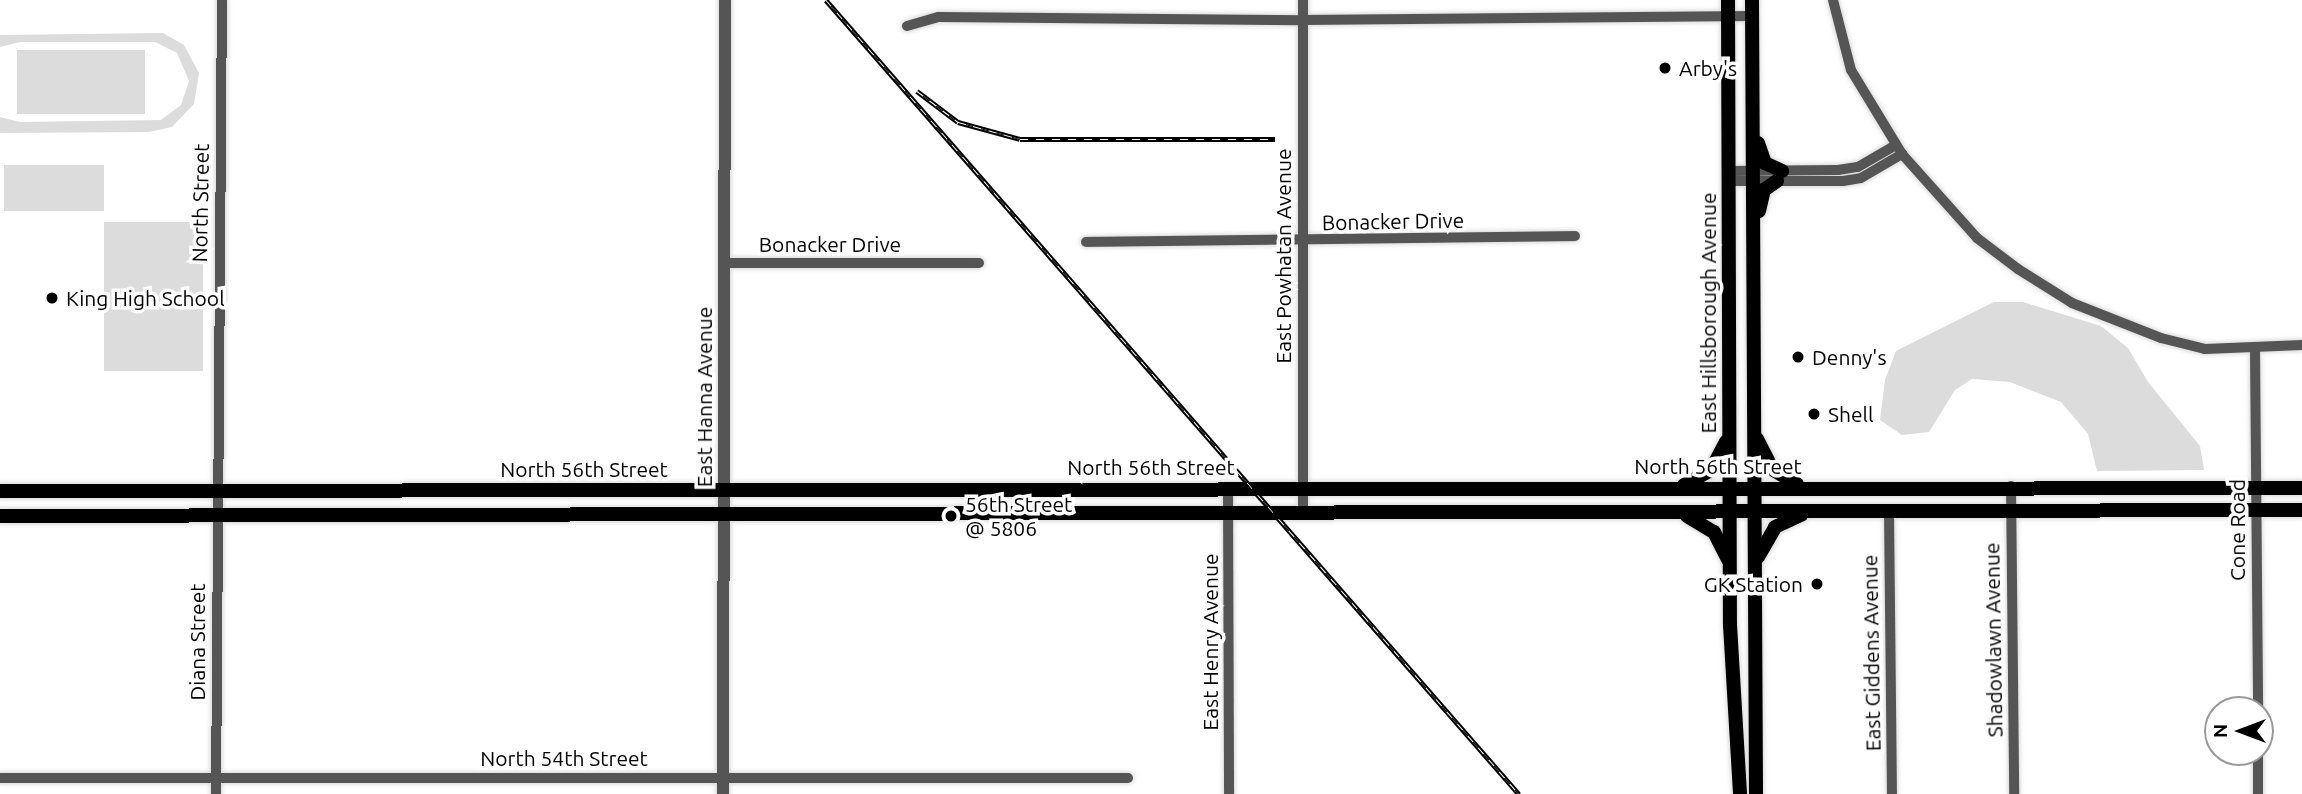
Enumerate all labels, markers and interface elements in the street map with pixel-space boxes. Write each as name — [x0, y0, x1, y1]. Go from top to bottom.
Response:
place label: Arby's — [1679, 55, 1737, 81]
marker: Arby's — [1657, 60, 1673, 76]
street label: North Street — [186, 143, 214, 263]
street label: East Powhatan Avenue — [1270, 149, 1296, 363]
street label: East Hillsborough Avenue — [1695, 193, 1721, 433]
street label: Bonacker Drive — [1322, 207, 1464, 235]
street label: Bonacker Drive — [759, 231, 901, 257]
place label: King High School — [66, 285, 225, 311]
marker: King High School — [44, 290, 60, 306]
street label: East Hanna Avenue — [691, 307, 717, 487]
place label: Denny's — [1812, 344, 1887, 370]
marker: Denny's — [1790, 349, 1806, 365]
place label: Shell — [1828, 401, 1874, 427]
marker: Shell — [1806, 406, 1822, 422]
street label: North 56th Street — [1634, 453, 1802, 479]
street label: North 56th Street — [1067, 454, 1235, 480]
street label: North 56th Street — [500, 456, 668, 482]
street label: Cone Road — [2224, 479, 2250, 581]
place label: 56th Street @ 5806 — [965, 491, 1072, 541]
marker: 56th Street @ 5806 — [943, 508, 959, 524]
street label: Shadowlawn Avenue — [1979, 542, 2007, 738]
street label: East Henry Avenue — [1197, 553, 1223, 731]
street label: East Giddens Avenue — [1857, 555, 1885, 751]
place label: GK Station — [1704, 571, 1803, 597]
marker: GK Station — [1809, 576, 1825, 592]
street label: Diana Street — [184, 584, 210, 700]
north arrow — [2204, 696, 2274, 766]
text: N — [2209, 724, 2231, 738]
street label: North 54th Street — [480, 745, 648, 771]

